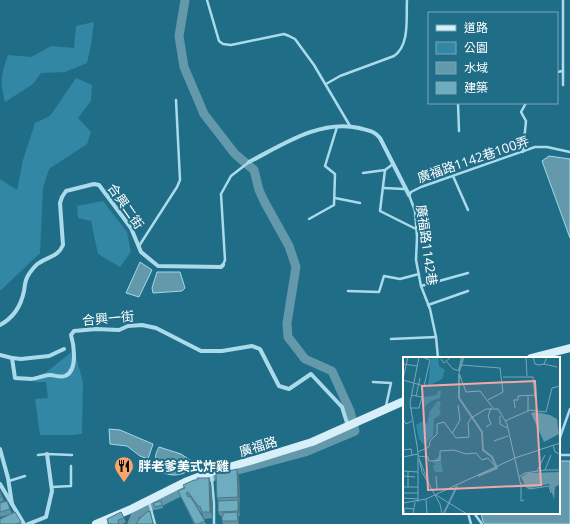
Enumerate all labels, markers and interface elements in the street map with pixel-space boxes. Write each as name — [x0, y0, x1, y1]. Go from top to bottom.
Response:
legend — [428, 12, 558, 104]
text: 道路 — [464, 19, 488, 36]
text: 公園 — [464, 39, 488, 56]
text: 水域 — [464, 59, 488, 76]
text: 建築 — [464, 79, 488, 96]
street label: 廣福路1142巷100弄 — [415, 131, 531, 187]
street label: 合興二街 — [104, 180, 148, 232]
street label: 廣福路1142巷 — [412, 203, 442, 287]
street label: 合興一街 — [81, 307, 135, 329]
inset map — [403, 357, 560, 514]
street label: 廣福路 — [237, 432, 279, 460]
restaurant icon: 胖老爹美式炸雞 — [113, 455, 135, 483]
place label: 胖老爹美式炸雞 — [138, 457, 229, 475]

